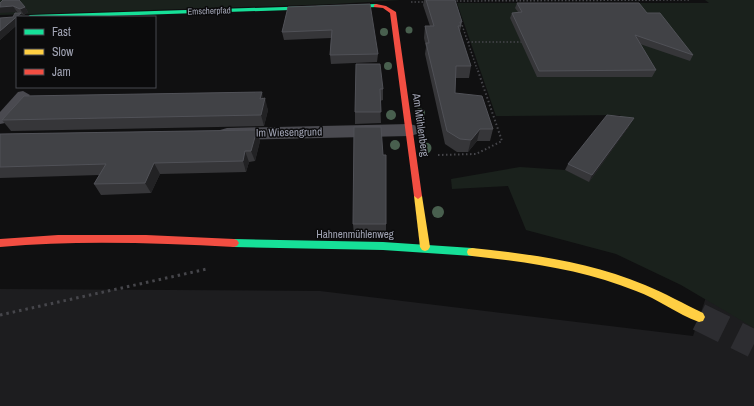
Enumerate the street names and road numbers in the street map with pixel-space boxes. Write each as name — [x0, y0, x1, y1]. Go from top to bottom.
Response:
street label: Emscherpfad — [187, 4, 231, 18]
street label: Am Mühlenberg — [409, 92, 432, 158]
street label: Im Wiesengrund — [256, 124, 322, 140]
street label: Hahnenmühlenweg — [316, 227, 394, 241]

